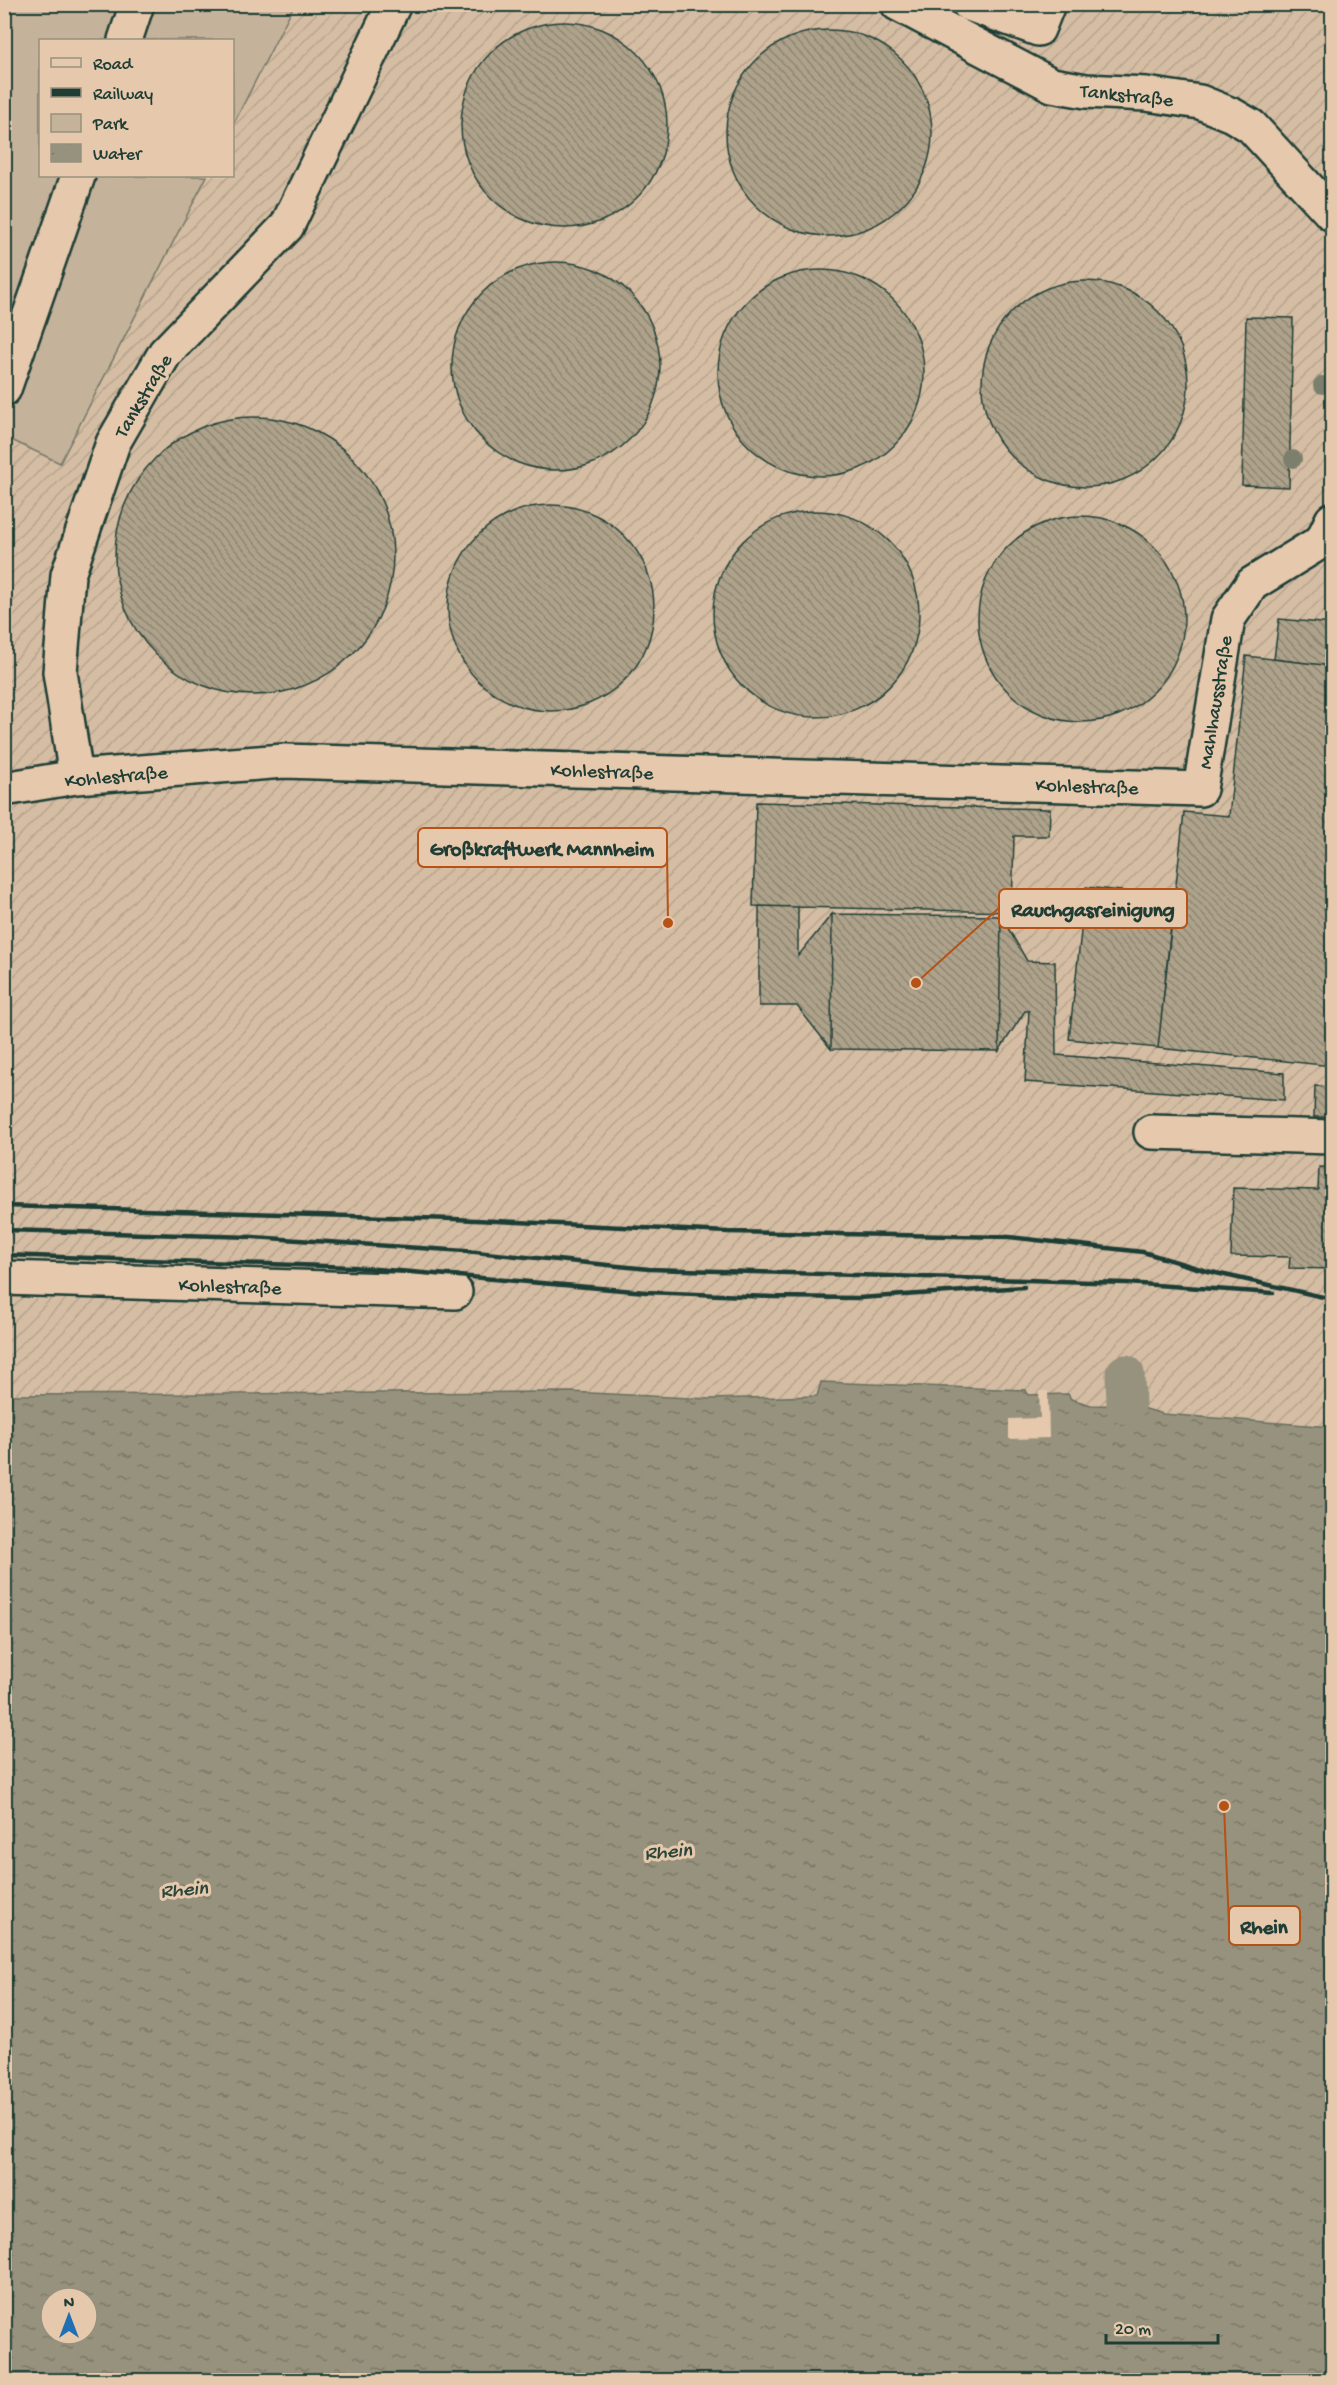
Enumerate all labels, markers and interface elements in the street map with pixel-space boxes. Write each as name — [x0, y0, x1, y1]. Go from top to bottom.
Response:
legend — [39, 39, 234, 177]
text: Road — [93, 55, 134, 76]
street label: Tankstraße — [1078, 81, 1175, 114]
text: Railway — [93, 85, 153, 106]
text: Park — [92, 115, 129, 136]
text: Water — [93, 145, 143, 166]
street label: Tankstraße — [111, 350, 179, 444]
street label: Mahlhausstraße — [1196, 633, 1239, 771]
street label: Kohlestraße — [550, 760, 654, 787]
street label: Kohlestraße — [64, 762, 169, 794]
street label: Kohlestraße — [1035, 775, 1139, 802]
callout: Großkraftwerk Mannheim — [418, 828, 667, 867]
text: Großkraftwerk Mannheim — [430, 839, 654, 864]
callout: Rauchgasreinigung — [999, 889, 1187, 928]
text: Rauchgasreinigung — [1010, 900, 1175, 925]
street label: Kohlestraße — [178, 1275, 282, 1302]
water label: Rhein — [644, 1839, 694, 1868]
water label: Rhein — [160, 1877, 210, 1906]
callout: Rhein — [1229, 1906, 1300, 1945]
text: Rhein — [1239, 1917, 1289, 1942]
north arrow — [39, 2286, 99, 2346]
text: N — [64, 2295, 75, 2314]
scale bar — [1106, 2307, 1218, 2345]
text: 20 m — [1115, 2320, 1151, 2341]

